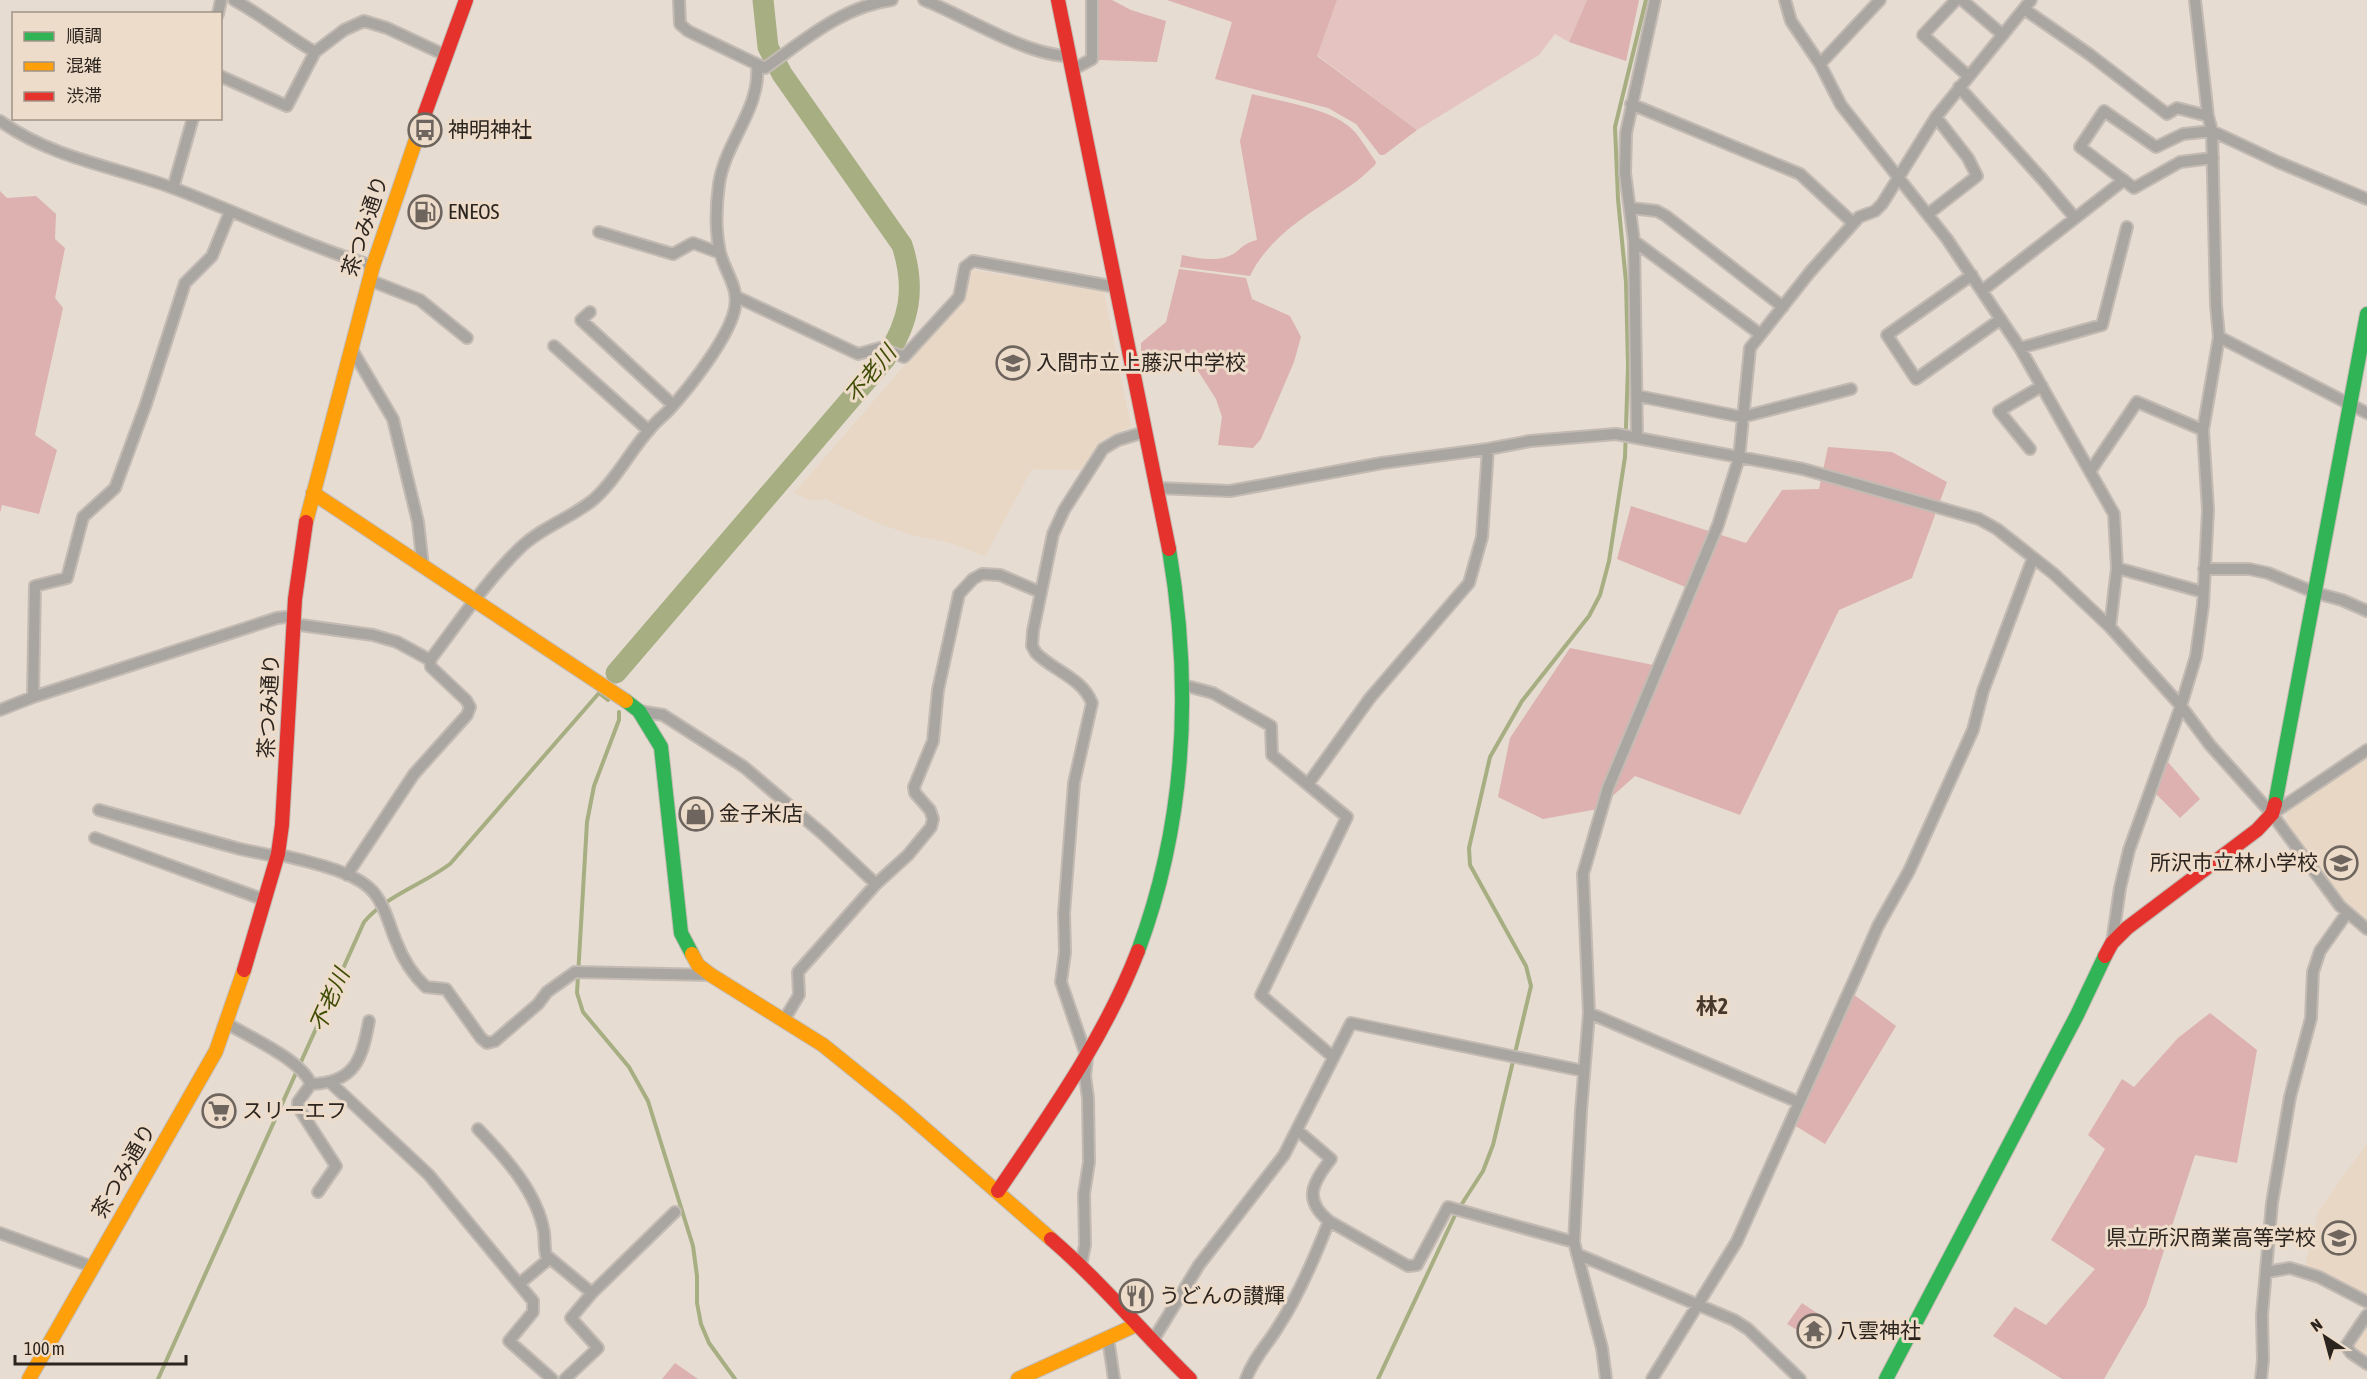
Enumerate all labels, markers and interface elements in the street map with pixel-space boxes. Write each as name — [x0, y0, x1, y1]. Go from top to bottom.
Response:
legend — [12, 12, 222, 120]
text: 順調 — [66, 25, 102, 46]
text: 混雑 — [66, 55, 102, 76]
text: 渋滞 — [66, 85, 102, 106]
bus stop icon: 神明神社 — [407, 112, 443, 148]
place label: 神明神社 — [448, 117, 532, 141]
street label: 茶つみ通り — [336, 172, 392, 279]
fuel station icon: ENEOS — [407, 194, 443, 230]
place label: ENEOS — [448, 199, 500, 223]
water label: 不老川 — [839, 339, 902, 408]
school or university icon: 入間市立上藤沢中学校 — [995, 345, 1031, 381]
place label: 入間市立上藤沢中学校 — [1036, 350, 1246, 374]
street label: 茶つみ通り — [253, 653, 283, 759]
shop icon: 金子米店 — [678, 796, 714, 832]
place label: 金子米店 — [719, 801, 803, 825]
school or university icon: 所沢市立林小学校 — [2323, 845, 2359, 881]
place label: 所沢市立林小学校 — [2150, 850, 2318, 874]
water label: 不老川 — [304, 963, 355, 1035]
district label: 林2 — [1696, 993, 1728, 1019]
supermarket icon: スリーエフ — [201, 1093, 237, 1129]
place label: スリーエフ — [242, 1098, 347, 1122]
street label: 茶つみ通り — [86, 1119, 160, 1222]
school or university icon: 県立所沢商業高等学校 — [2321, 1220, 2357, 1256]
place label: 県立所沢商業高等学校 — [2106, 1225, 2316, 1249]
restaurant icon: うどんの讃輝 — [1118, 1278, 1154, 1314]
place label: うどんの讃輝 — [1159, 1283, 1285, 1307]
north arrow — [2295, 1307, 2355, 1367]
temple icon: 八雲神社 — [1796, 1313, 1832, 1349]
text: N — [2307, 1315, 2325, 1335]
place label: 八雲神社 — [1837, 1318, 1921, 1342]
scale bar — [15, 1328, 186, 1366]
text: 100 m — [24, 1338, 65, 1359]

